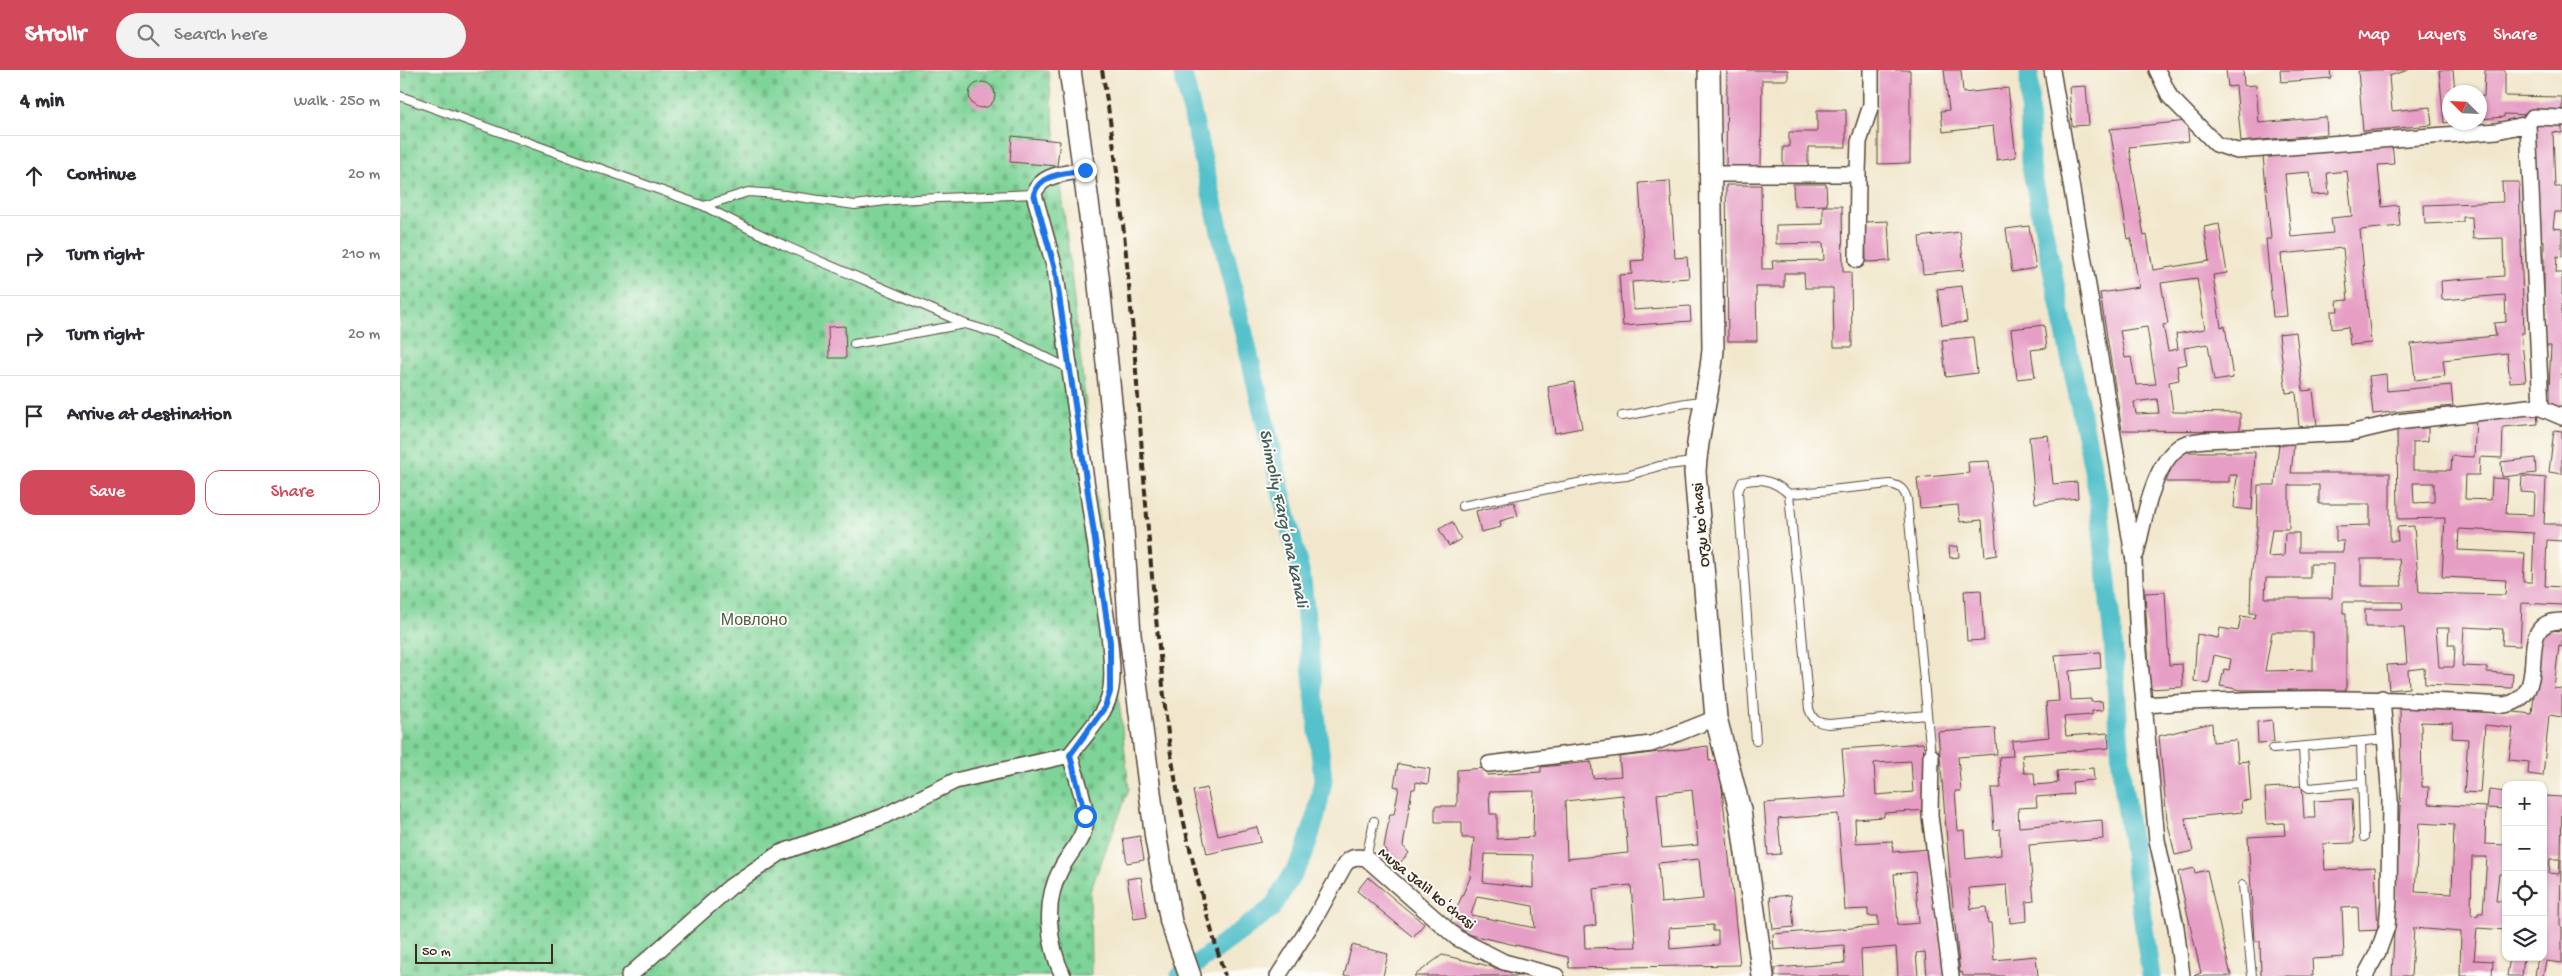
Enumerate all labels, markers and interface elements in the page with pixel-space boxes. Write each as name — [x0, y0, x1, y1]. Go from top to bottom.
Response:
search box — [116, 13, 466, 58]
text: Strollr — [25, 21, 86, 50]
icon: search — [134, 21, 162, 49]
text: Search here — [174, 24, 268, 47]
text: Map — [2358, 25, 2390, 46]
text: Layers — [2418, 25, 2465, 46]
text: Share — [2493, 25, 2537, 46]
north arrow — [2442, 85, 2487, 130]
text: 4 min — [20, 90, 64, 115]
text: Walk · 250 m — [294, 93, 380, 112]
route end — [1074, 159, 1097, 182]
icon: ahead — [20, 162, 48, 190]
text: Continue — [67, 164, 136, 187]
text: 20 m — [348, 166, 380, 185]
icon: right — [20, 242, 48, 270]
text: Turn right — [67, 244, 143, 267]
text: 210 m — [341, 246, 380, 265]
icon: right — [20, 322, 48, 350]
text: Turn right — [67, 324, 143, 347]
text: 20 m — [348, 326, 380, 345]
icon: arrive — [20, 402, 48, 430]
text: Arrive at destination — [67, 404, 231, 427]
water label: Shimoliy Fargʻona kanali — [1253, 428, 1312, 611]
button: Save — [20, 470, 195, 515]
button: Share — [205, 470, 380, 515]
street label: Orzu koʻchasi — [1689, 482, 1716, 568]
park label: Мовлоно — [721, 613, 787, 632]
map controls — [2502, 781, 2547, 961]
button: + — [2502, 781, 2547, 826]
route start — [1074, 805, 1097, 828]
button: − — [2502, 826, 2547, 871]
street label: Musa Jalil koʻchasi — [1373, 845, 1478, 935]
button: locate — [2502, 871, 2547, 916]
button: layers — [2502, 916, 2547, 961]
scale bar — [415, 941, 552, 964]
text: 50 m — [422, 944, 451, 961]

